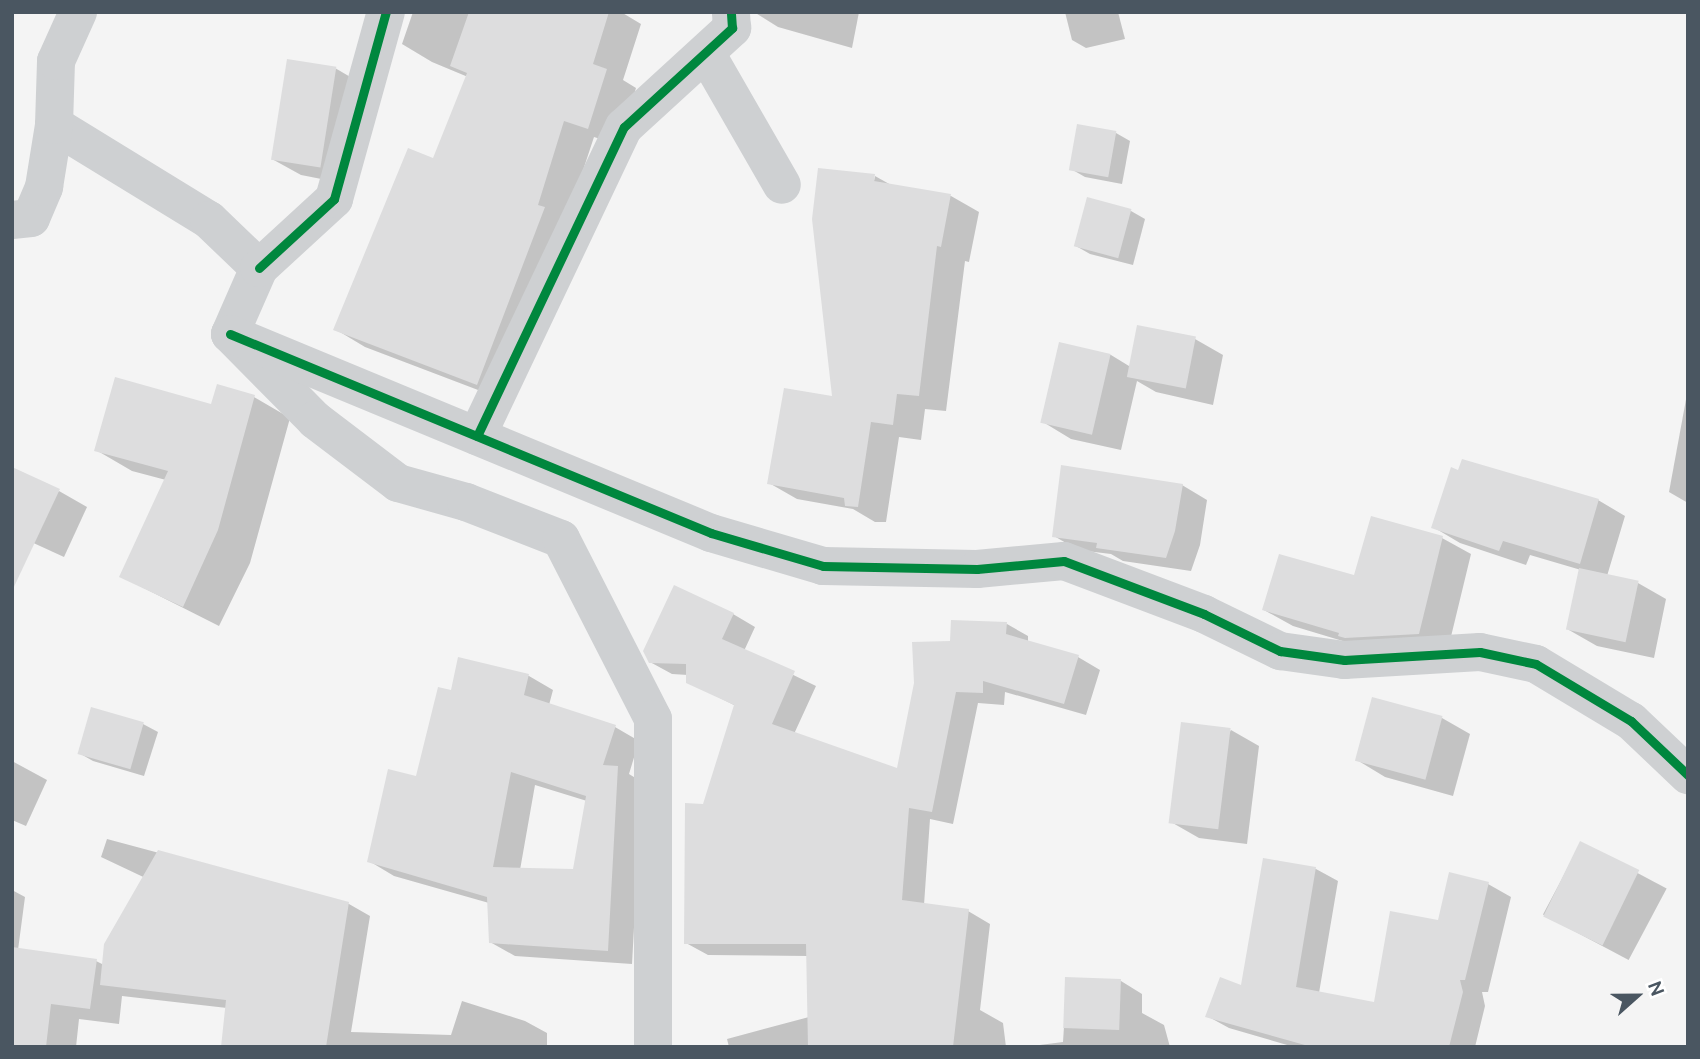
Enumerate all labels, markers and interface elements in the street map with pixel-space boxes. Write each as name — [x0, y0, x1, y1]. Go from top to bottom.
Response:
north arrow — [1602, 961, 1672, 1031]
text: N — [1644, 978, 1669, 999]

